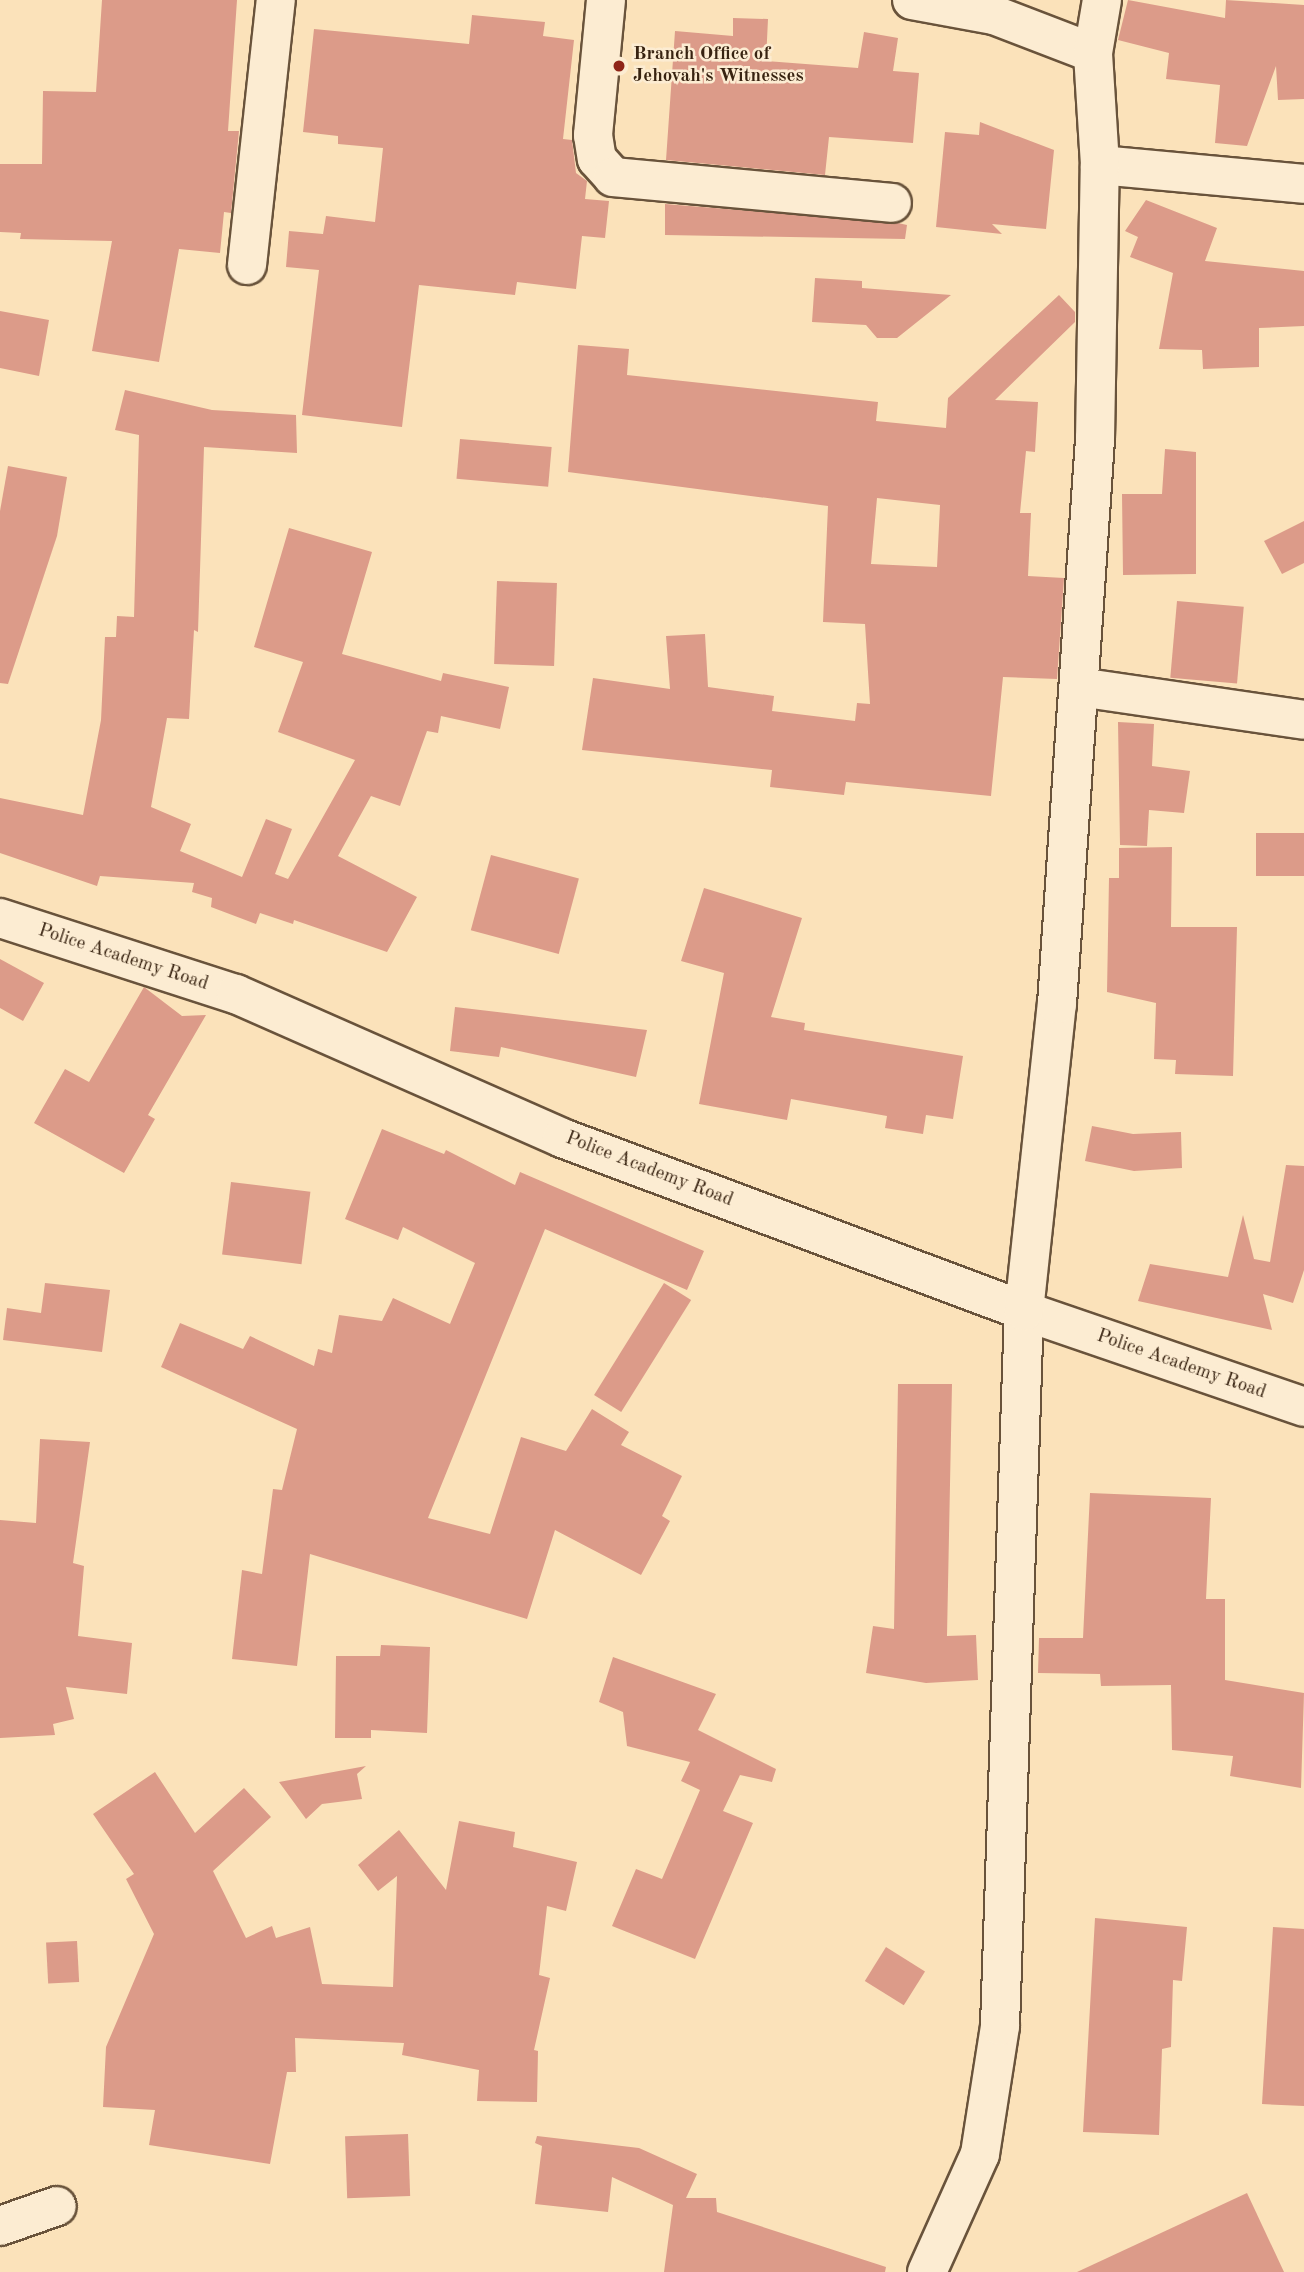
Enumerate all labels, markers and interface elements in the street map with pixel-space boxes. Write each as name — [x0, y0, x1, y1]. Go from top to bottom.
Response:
place label: Branch Office of Jehovah's Witnesses — [633, 44, 804, 88]
marker: Branch Office of Jehovah's Witnesses — [611, 58, 627, 74]
street label: Police Academy Road — [35, 920, 211, 996]
street label: Police Academy Road — [562, 1128, 736, 1212]
street label: Police Academy Road — [1093, 1325, 1269, 1405]

